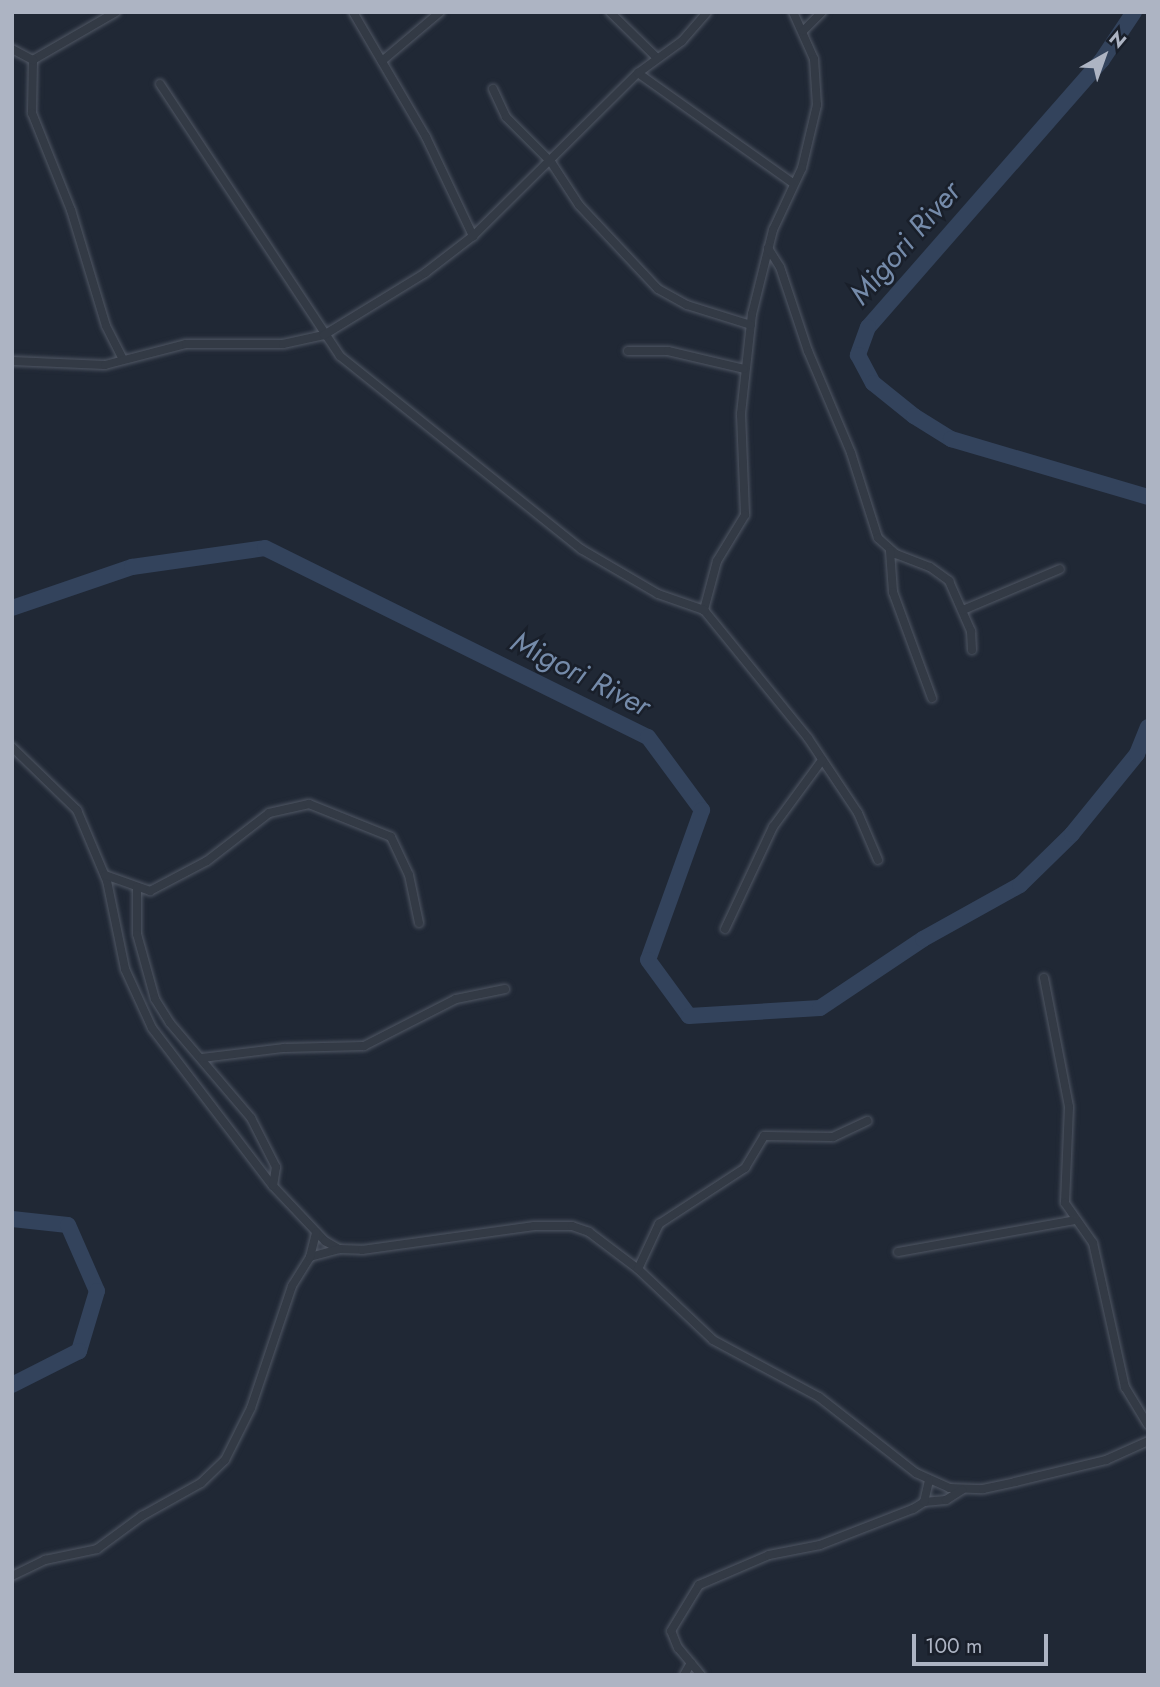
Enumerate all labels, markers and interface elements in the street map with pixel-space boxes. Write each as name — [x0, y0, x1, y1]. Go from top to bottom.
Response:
north arrow — [1069, 21, 1139, 91]
text: N — [1103, 24, 1132, 55]
water label: Migori River — [842, 174, 968, 312]
water label: Migori River — [505, 624, 657, 724]
scale bar — [915, 1620, 1052, 1664]
text: 100 m — [925, 1631, 982, 1661]

